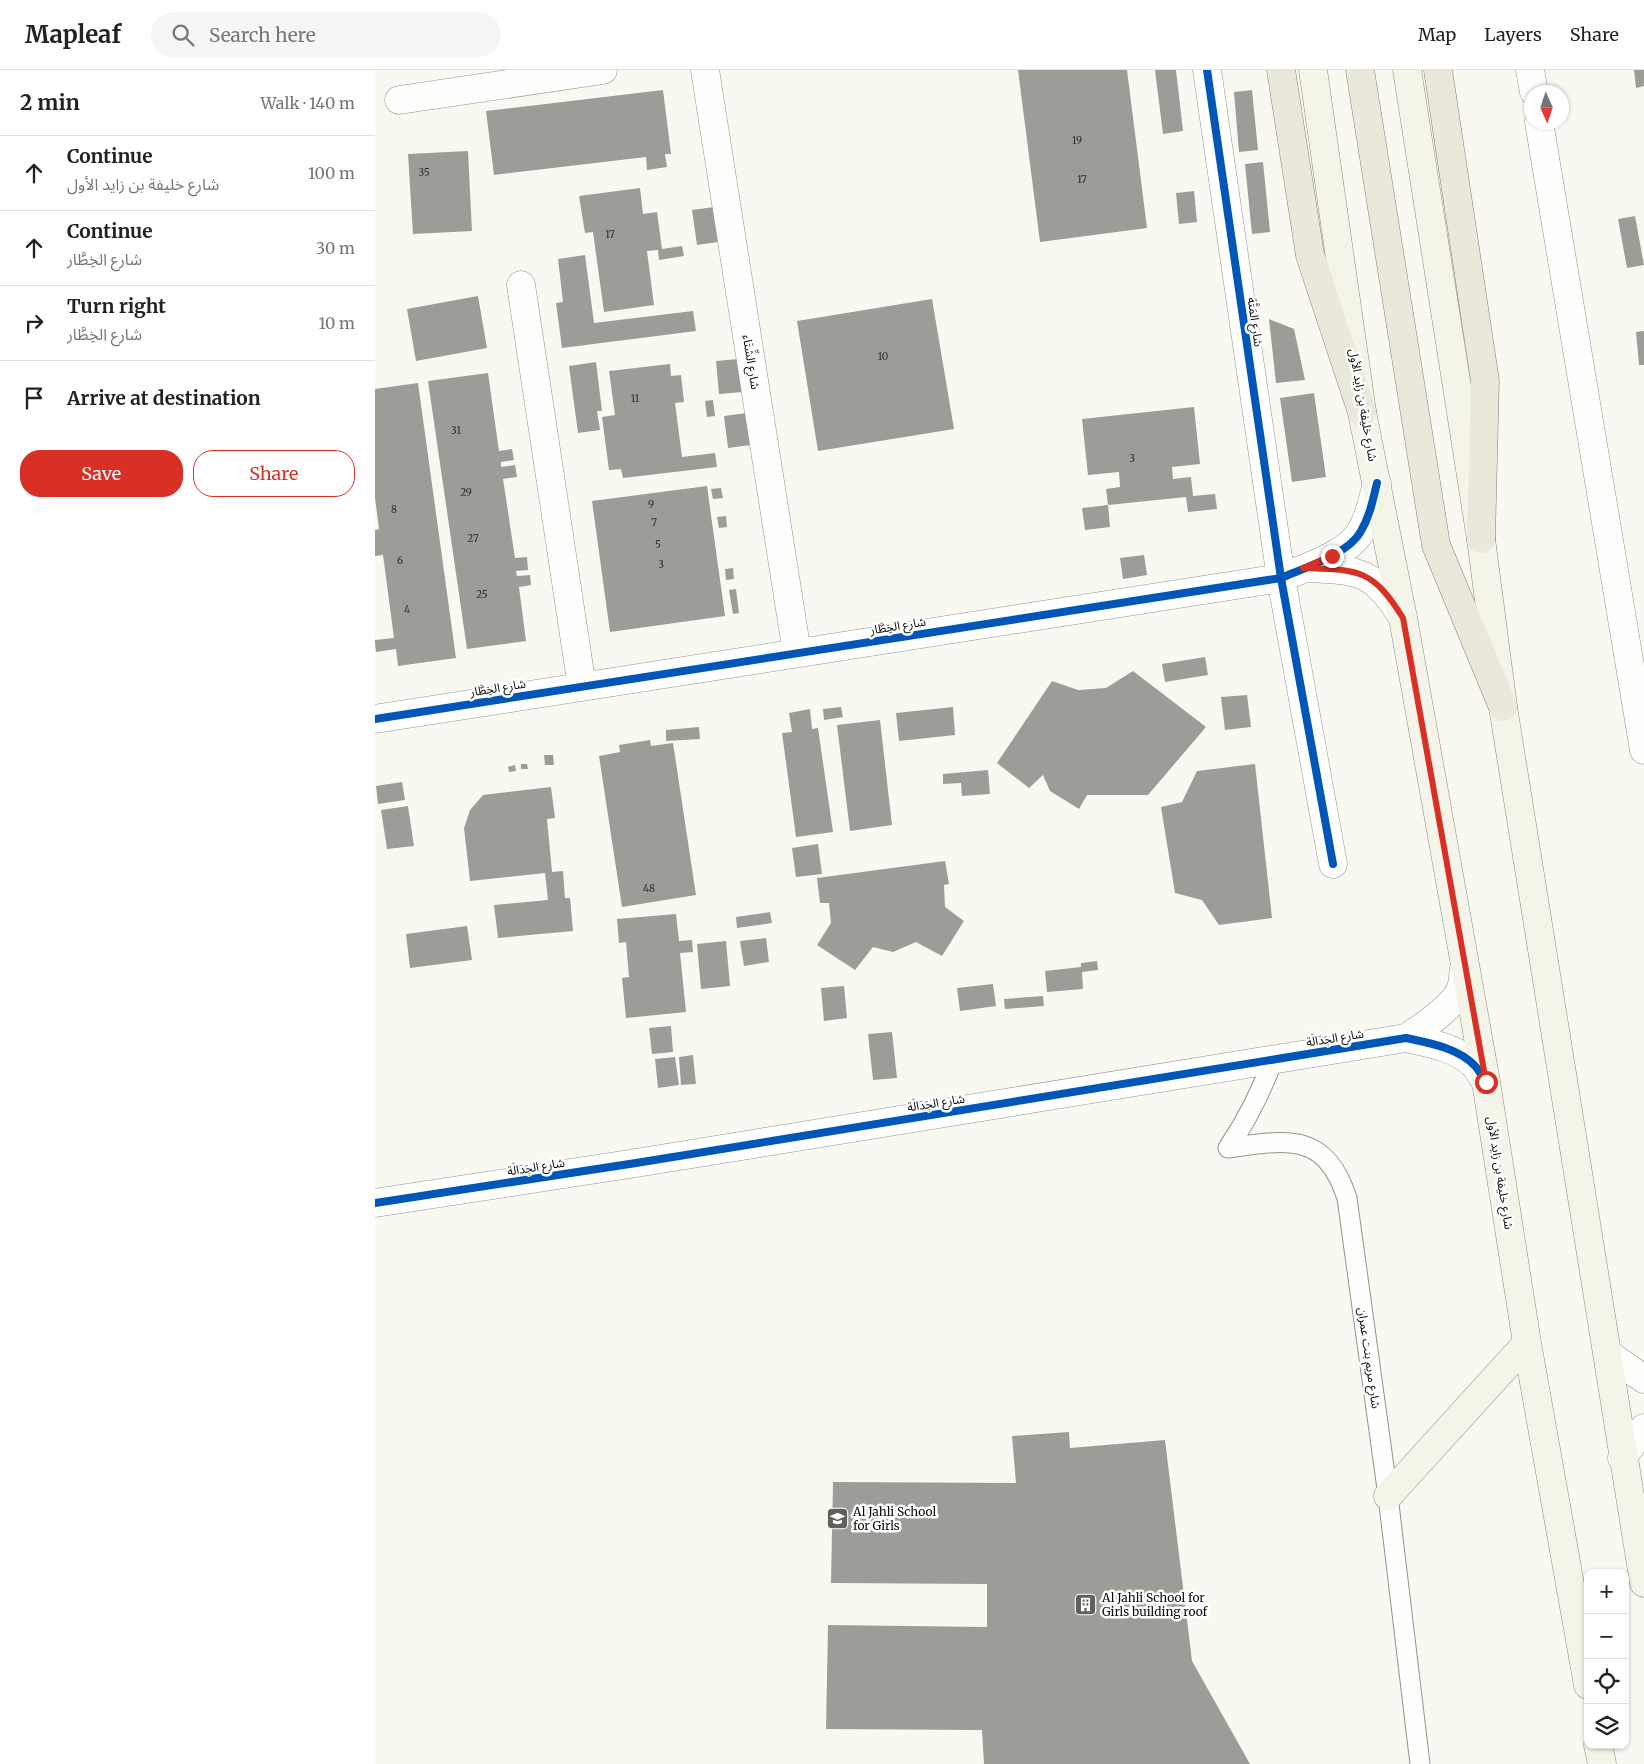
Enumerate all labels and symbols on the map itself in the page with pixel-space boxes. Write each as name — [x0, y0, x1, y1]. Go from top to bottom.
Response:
north arrow — [1524, 85, 1569, 130]
house number: 19 — [1072, 134, 1082, 147]
house number: 35 — [418, 166, 430, 179]
house number: 17 — [1077, 173, 1087, 186]
house number: 17 — [605, 228, 615, 241]
street label: شارع المَتَّة — [1243, 296, 1266, 348]
street label: شارع الشِّتَاء — [738, 333, 765, 391]
street label: شارع خليفة بن زايد الأول — [1344, 347, 1381, 463]
house number: 10 — [878, 350, 888, 363]
house number: 11 — [631, 392, 640, 405]
house number: 31 — [451, 424, 461, 437]
house number: 3 — [1129, 452, 1135, 465]
house number: 29 — [460, 486, 472, 499]
house number: 9 — [648, 498, 654, 511]
house number: 8 — [391, 503, 397, 516]
house number: 7 — [651, 516, 657, 529]
house number: 27 — [467, 532, 479, 545]
house number: 5 — [655, 538, 661, 551]
route end — [1321, 545, 1344, 568]
house number: 6 — [397, 554, 403, 567]
house number: 3 — [658, 558, 664, 571]
house number: 25 — [476, 588, 488, 601]
house number: 4 — [404, 603, 410, 616]
street label: شارع الخِطَّار — [868, 614, 927, 639]
street label: شارع الخِطَّار — [468, 676, 527, 701]
house number: 48 — [643, 882, 655, 895]
street label: شارع الجَدَالَة — [1305, 1025, 1365, 1051]
route start — [1475, 1071, 1498, 1094]
street label: شارع الجَدَالَة — [906, 1090, 966, 1116]
street label: شارع خليفة بن زايد الأول — [1482, 1115, 1517, 1231]
street label: شارع الجَدَالَة — [506, 1154, 566, 1180]
street label: شارع مريم بنت عمران — [1353, 1306, 1384, 1410]
place label: Al Jahli School for Girls — [852, 1504, 936, 1533]
school or university icon: Al Jahli School for Girls — [825, 1507, 849, 1531]
place label: Al Jahli School for Girls building roof — [1101, 1590, 1208, 1619]
building icon: Al Jahli School for Girls building roof — [1074, 1593, 1098, 1617]

